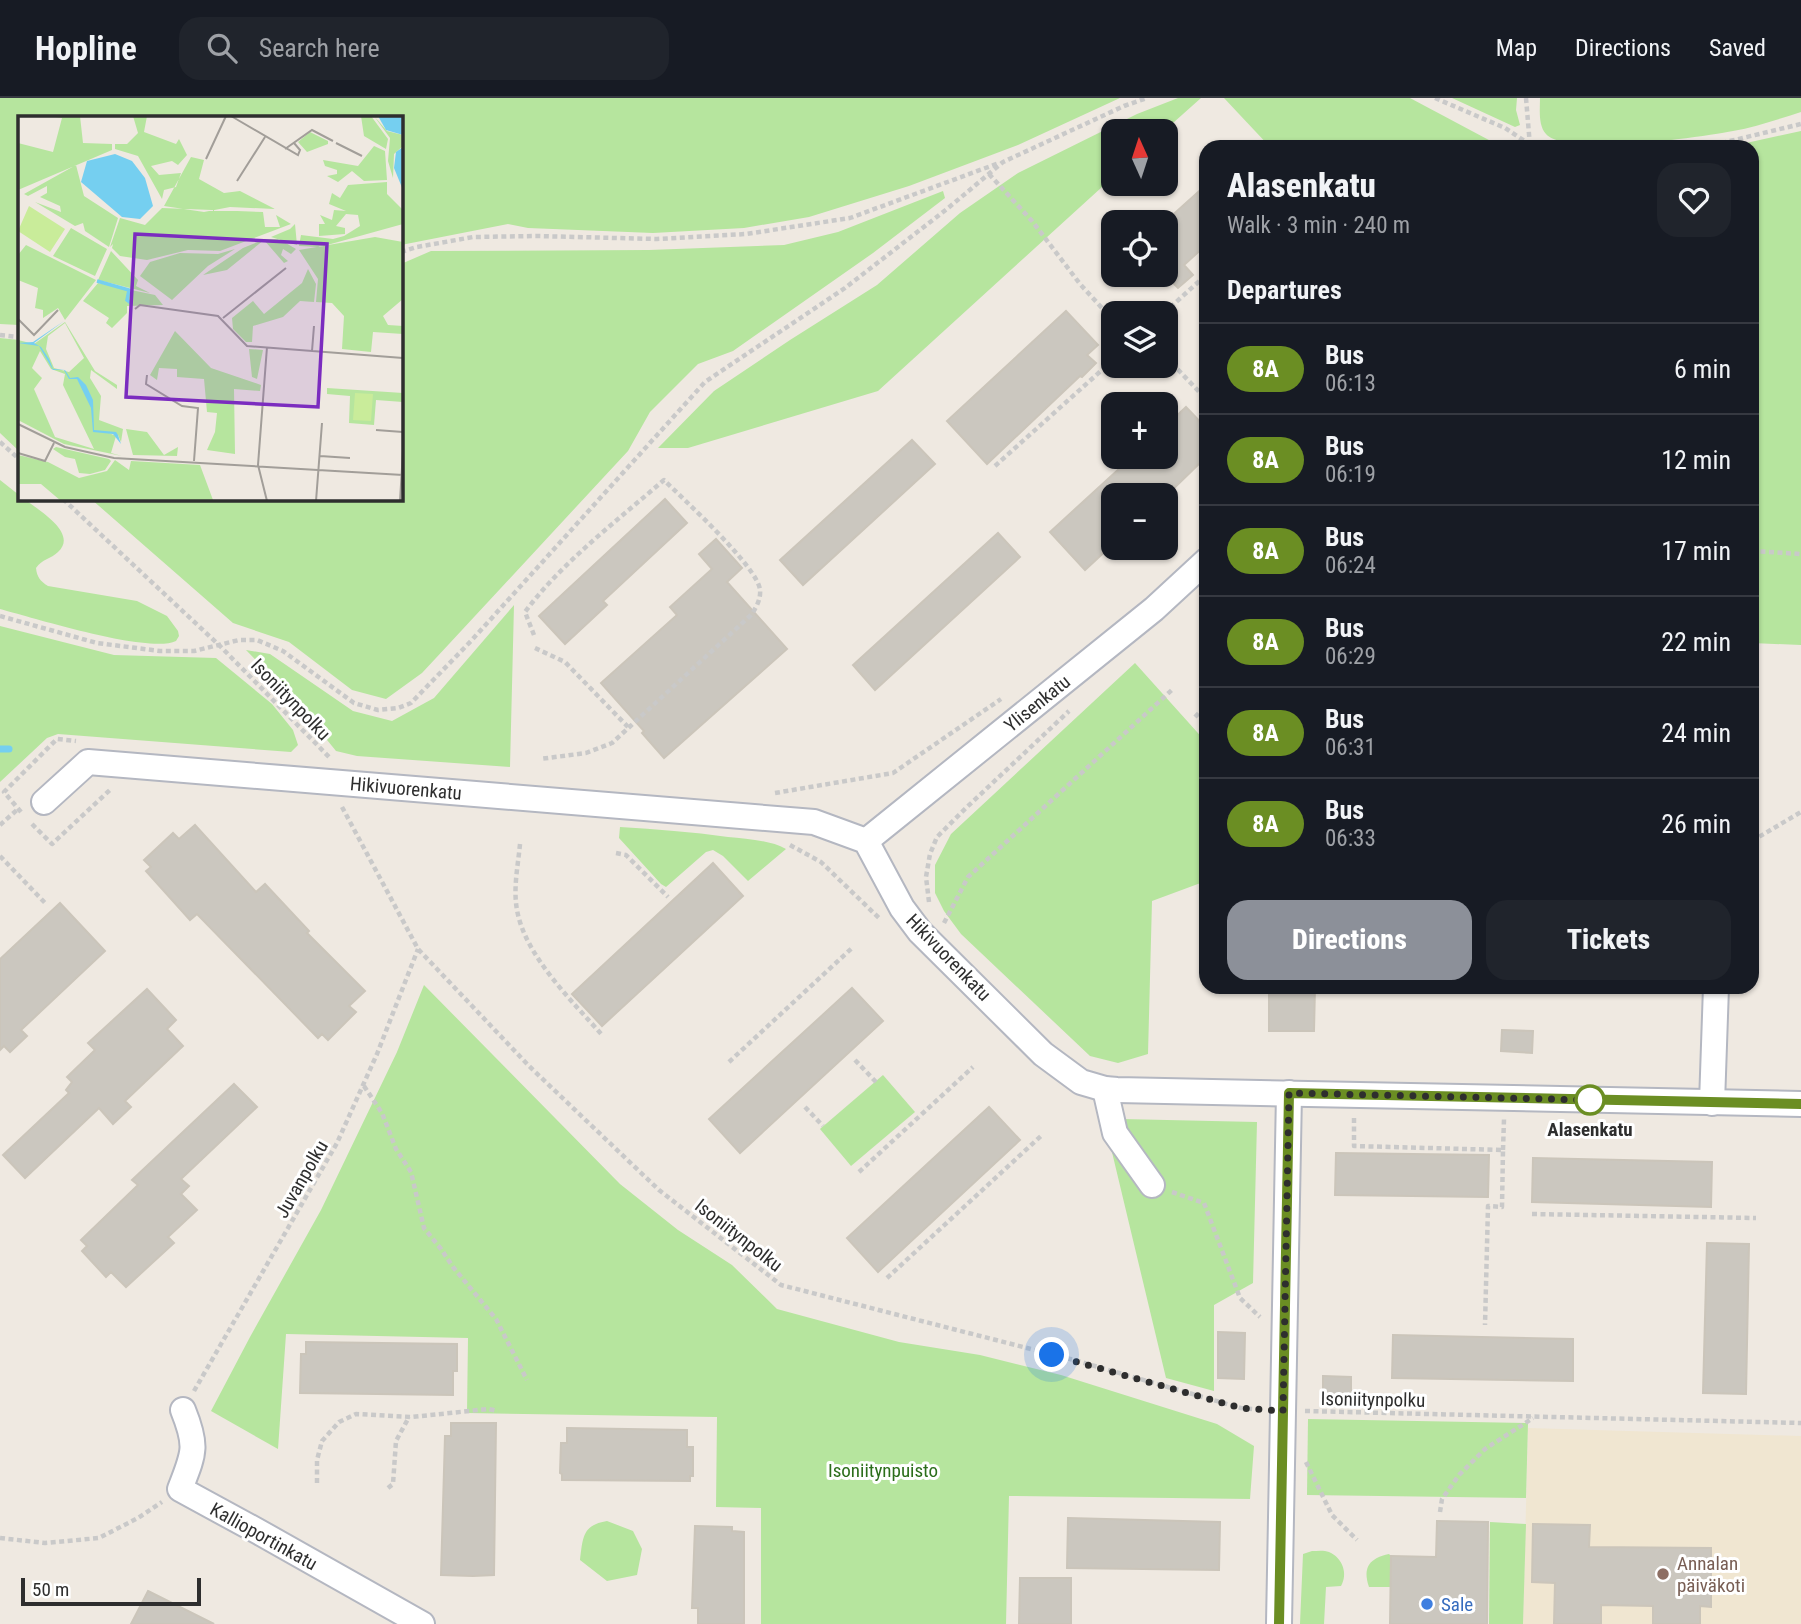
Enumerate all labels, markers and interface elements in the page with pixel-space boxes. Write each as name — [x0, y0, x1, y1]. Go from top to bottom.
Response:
search box — [179, 17, 669, 80]
text: Hopline — [35, 29, 137, 68]
icon: search — [203, 29, 241, 67]
text: Search here — [259, 33, 380, 63]
text: Map — [1496, 34, 1537, 62]
text: Directions — [1575, 34, 1671, 62]
text: Saved — [1709, 34, 1766, 62]
inset map — [18, 116, 402, 500]
north arrow — [1101, 119, 1178, 196]
map controls — [1101, 119, 1178, 560]
button: heart — [1657, 163, 1731, 237]
text: Alasenkatu — [1227, 166, 1376, 205]
button: locate — [1101, 210, 1178, 287]
text: Walk · 3 min · 240 m — [1227, 212, 1410, 239]
text: Departures — [1227, 275, 1342, 305]
button: layers — [1101, 301, 1178, 378]
text: Bus — [1325, 340, 1364, 370]
text: 6 min — [1674, 354, 1731, 384]
text: 8A — [1252, 355, 1279, 383]
text: 06:13 — [1325, 370, 1376, 397]
button: + — [1101, 392, 1178, 469]
text: Bus — [1325, 431, 1364, 461]
text: 12 min — [1661, 445, 1731, 475]
text: 8A — [1252, 446, 1279, 474]
text: 06:19 — [1325, 461, 1376, 488]
button: − — [1101, 483, 1178, 560]
text: Bus — [1325, 522, 1364, 552]
text: 17 min — [1661, 536, 1731, 566]
text: 8A — [1252, 537, 1279, 565]
text: 06:24 — [1325, 552, 1376, 579]
text: Bus — [1325, 613, 1364, 643]
text: 22 min — [1661, 627, 1731, 657]
text: 8A — [1252, 628, 1279, 656]
text: 06:29 — [1325, 643, 1376, 670]
street label: Isoniitynpolku — [246, 654, 335, 745]
street label: Ylisenkatu — [1000, 670, 1075, 737]
text: Bus — [1325, 704, 1364, 734]
text: 24 min — [1661, 718, 1731, 748]
text: 8A — [1252, 719, 1279, 747]
text: 06:31 — [1325, 734, 1376, 761]
street label: Hikivuorenkatu — [349, 772, 463, 805]
text: Bus — [1325, 795, 1364, 825]
text: 26 min — [1661, 809, 1731, 839]
text: 8A — [1252, 810, 1279, 838]
text: 06:33 — [1325, 825, 1376, 852]
button: Directions — [1227, 900, 1472, 980]
button: Tickets — [1486, 900, 1731, 980]
street label: Hikivuorenkatu — [901, 909, 996, 1006]
marker: Alasenkatu — [1575, 1085, 1605, 1115]
place label: Alasenkatu — [1547, 1118, 1633, 1141]
street label: Juvanpolku — [270, 1136, 333, 1222]
street label: Isoniitynpolku — [690, 1194, 787, 1277]
your location — [1034, 1337, 1069, 1372]
street label: Isoniitynpolku — [1320, 1387, 1426, 1412]
park label: Isoniitynpuisto — [828, 1459, 938, 1482]
street label: Kallioportinkatu — [206, 1498, 321, 1575]
place label: Annalan päiväkoti — [1677, 1552, 1745, 1597]
marker: Annalan päiväkoti — [1655, 1566, 1671, 1582]
scale bar — [21, 1575, 201, 1607]
text: 50 m — [32, 1578, 69, 1601]
place label: Sale — [1441, 1593, 1473, 1616]
marker: Sale — [1419, 1596, 1435, 1612]

